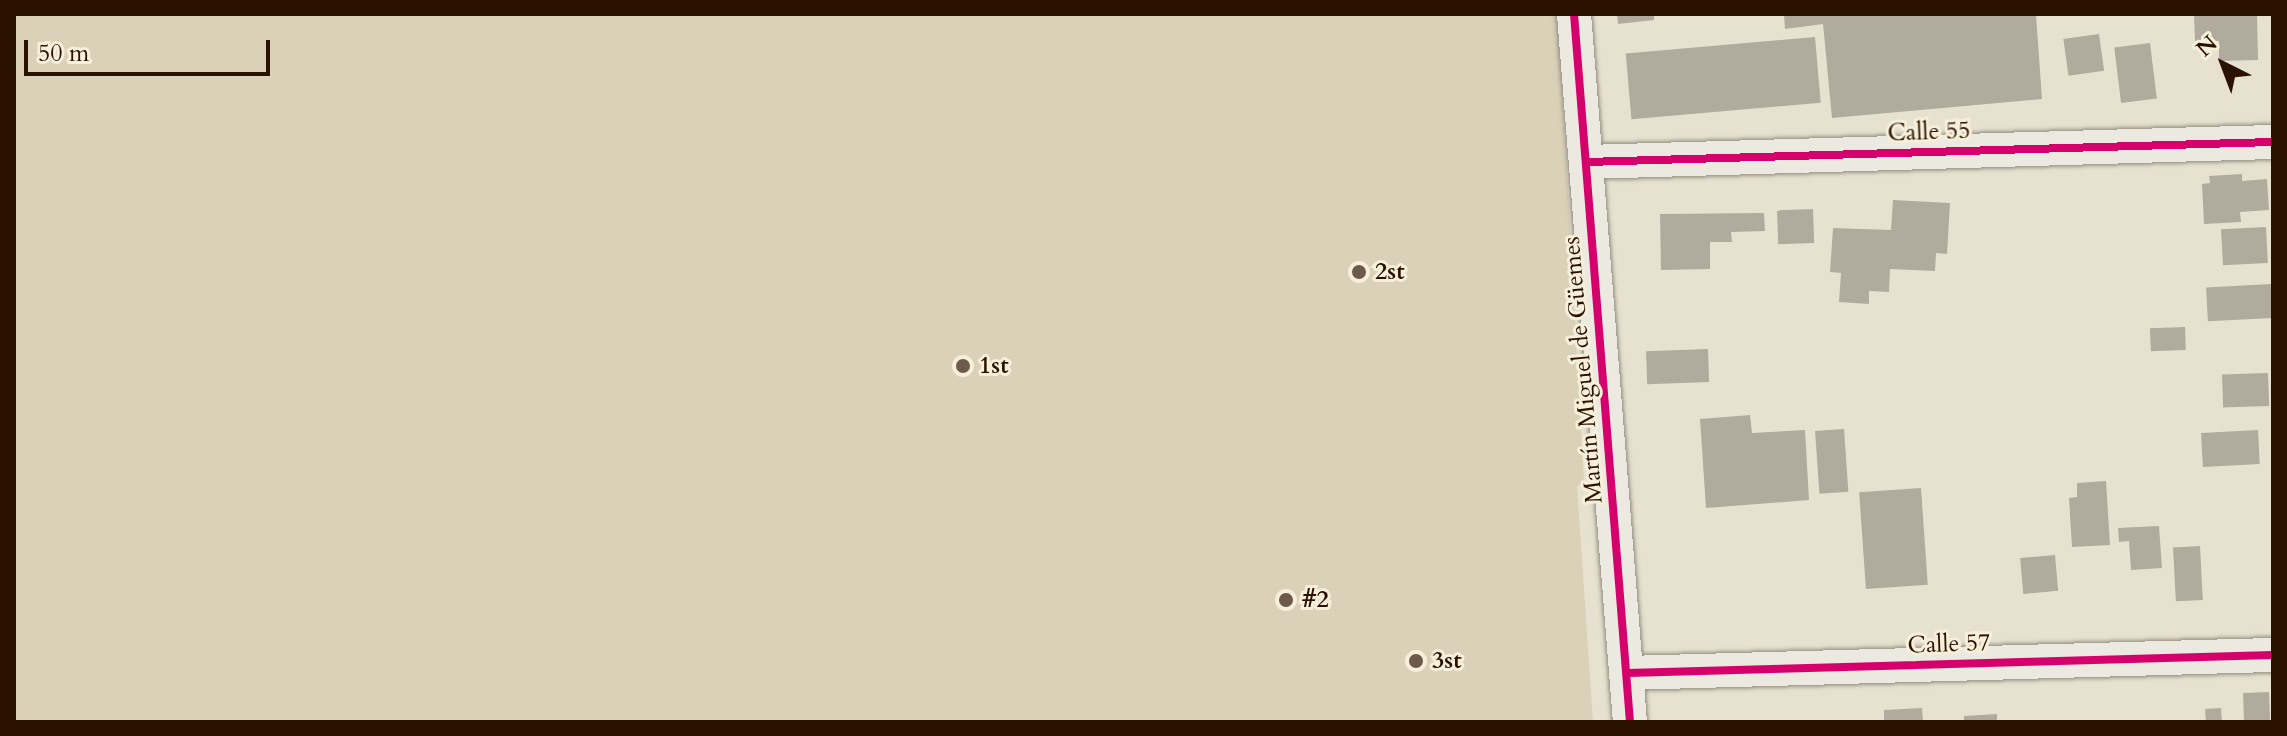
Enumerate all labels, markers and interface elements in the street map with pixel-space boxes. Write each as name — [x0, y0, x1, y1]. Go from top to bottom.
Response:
scale bar — [28, 24, 274, 74]
north arrow — [2183, 24, 2263, 104]
text: N — [2190, 29, 2224, 64]
text: 50 m — [38, 37, 89, 70]
street label: Calle 55 — [1887, 116, 1971, 148]
street label: Martín Miguel de Güemes — [1557, 235, 1609, 505]
place label: 2st — [1375, 258, 1405, 286]
marker: 2st — [1350, 263, 1368, 281]
place label: 1st — [979, 352, 1009, 380]
marker: 1st — [954, 357, 972, 375]
place label: #2 — [1302, 586, 1329, 614]
marker: #2 — [1277, 591, 1295, 609]
street label: Calle 57 — [1907, 628, 1991, 660]
place label: 3st — [1432, 647, 1462, 675]
marker: 3st — [1407, 652, 1425, 670]

